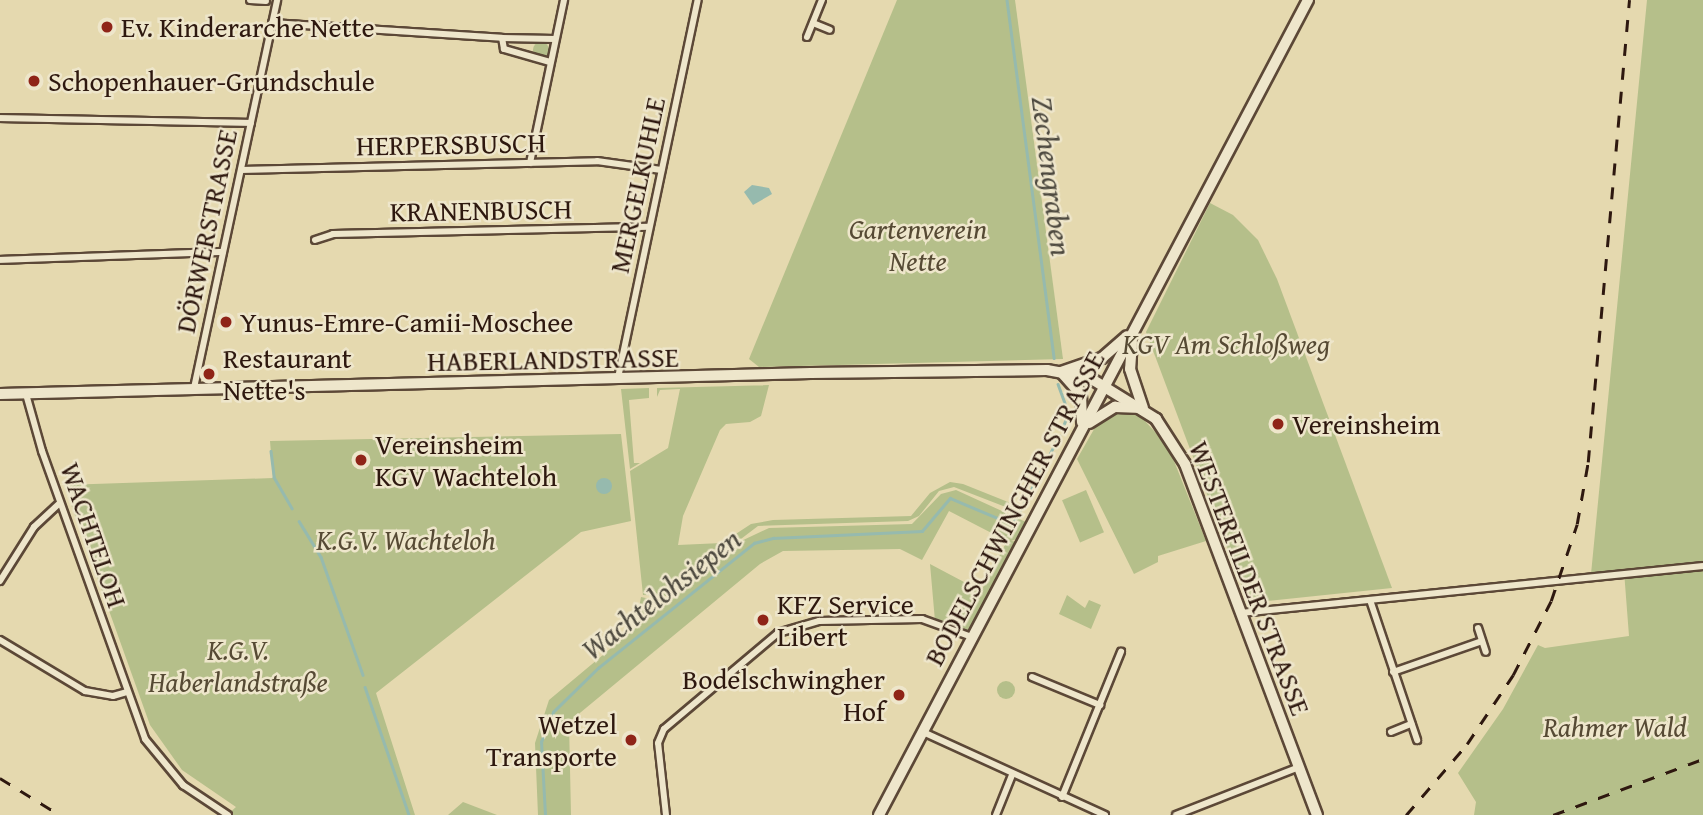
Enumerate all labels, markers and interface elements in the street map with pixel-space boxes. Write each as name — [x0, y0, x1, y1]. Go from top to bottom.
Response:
place label: Ev. Kinderarche Nette — [121, 10, 375, 44]
marker: Ev. Kinderarche Nette — [99, 19, 115, 35]
place label: Schopenhauer-Grundschule — [48, 64, 375, 98]
marker: Schopenhauer-Grundschule — [26, 73, 42, 89]
street label: MERGELKUHLE — [602, 94, 672, 276]
water label: Zechengraben — [1024, 94, 1080, 258]
street label: DÖRWERSTRASSE — [168, 126, 244, 336]
street label: HERPERSBUSCH — [356, 126, 546, 162]
street label: KRANENBUSCH — [390, 192, 572, 228]
park label: Gartenverein Nette — [849, 212, 987, 278]
place label: Yunus-Emre-Camii-Moschee — [240, 305, 573, 339]
marker: Yunus-Emre-Camii-Moschee — [218, 314, 234, 330]
park label: KGV Am Schloßweg — [1122, 327, 1330, 361]
street label: HABERLANDSTRASSE — [427, 340, 679, 378]
place label: Restaurant Nette's — [223, 341, 352, 407]
street label: BODELSCHWINGHER STRASSE — [917, 345, 1111, 671]
marker: Restaurant Nette's — [201, 366, 217, 382]
place label: Vereinsheim — [1292, 407, 1440, 441]
marker: Vereinsheim — [1270, 416, 1286, 432]
place label: Vereinsheim KGV Wachteloh — [375, 427, 557, 493]
street label: WESTERFILDER STRASSE — [1182, 436, 1318, 720]
marker: Vereinsheim KGV Wachteloh — [353, 452, 369, 468]
street label: WACHTELOH — [54, 458, 134, 612]
water label: Wachtelohsiepen — [574, 521, 748, 667]
park label: K.G.V. Wachteloh — [316, 523, 496, 557]
place label: KFZ Service Libert — [777, 587, 914, 653]
marker: KFZ Service Libert — [755, 612, 771, 628]
park label: K.G.V. Haberlandstraße — [148, 633, 328, 699]
place label: Bodelschwingher Hof — [682, 662, 885, 728]
marker: Bodelschwingher Hof — [891, 687, 907, 703]
place label: Wetzel Transporte — [486, 707, 617, 773]
park label: Rahmer Wald — [1543, 710, 1687, 744]
marker: Wetzel Transporte — [623, 732, 639, 748]

